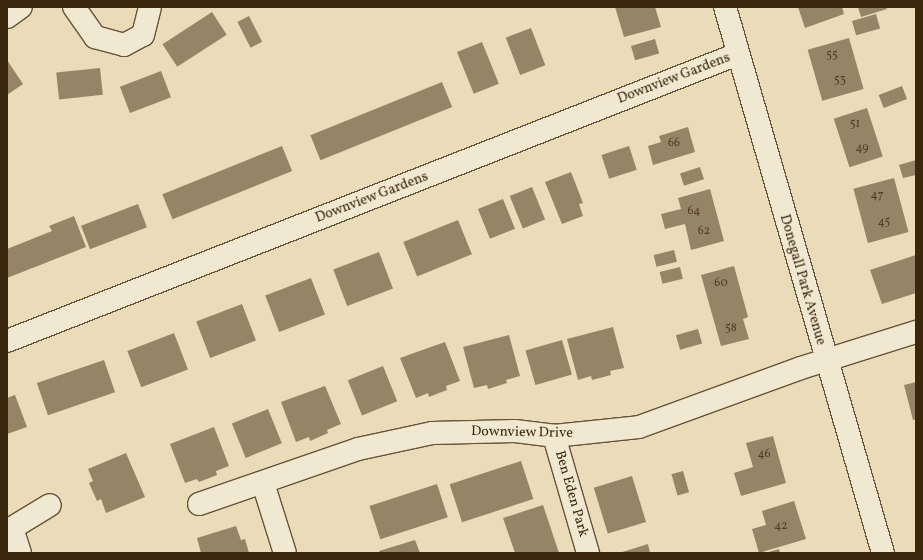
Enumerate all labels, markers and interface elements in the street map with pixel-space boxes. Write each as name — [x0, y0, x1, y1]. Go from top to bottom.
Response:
house number: 55 — [826, 49, 838, 63]
street label: Downview Gardens — [615, 50, 733, 108]
house number: 53 — [834, 74, 846, 88]
house number: 51 — [850, 118, 860, 132]
house number: 66 — [668, 137, 680, 151]
house number: 49 — [855, 142, 869, 156]
street label: Downview Gardens — [313, 169, 431, 227]
house number: 47 — [871, 189, 883, 203]
house number: 64 — [688, 205, 700, 219]
street label: Donegall Park Avenue — [775, 213, 829, 347]
house number: 45 — [878, 216, 890, 230]
house number: 62 — [698, 225, 710, 239]
house number: 60 — [714, 277, 728, 291]
house number: 58 — [725, 322, 737, 336]
street label: Downview Drive — [471, 424, 573, 442]
house number: 46 — [757, 448, 771, 462]
street label: Ben Eden Park — [551, 449, 591, 539]
house number: 42 — [774, 520, 788, 534]

